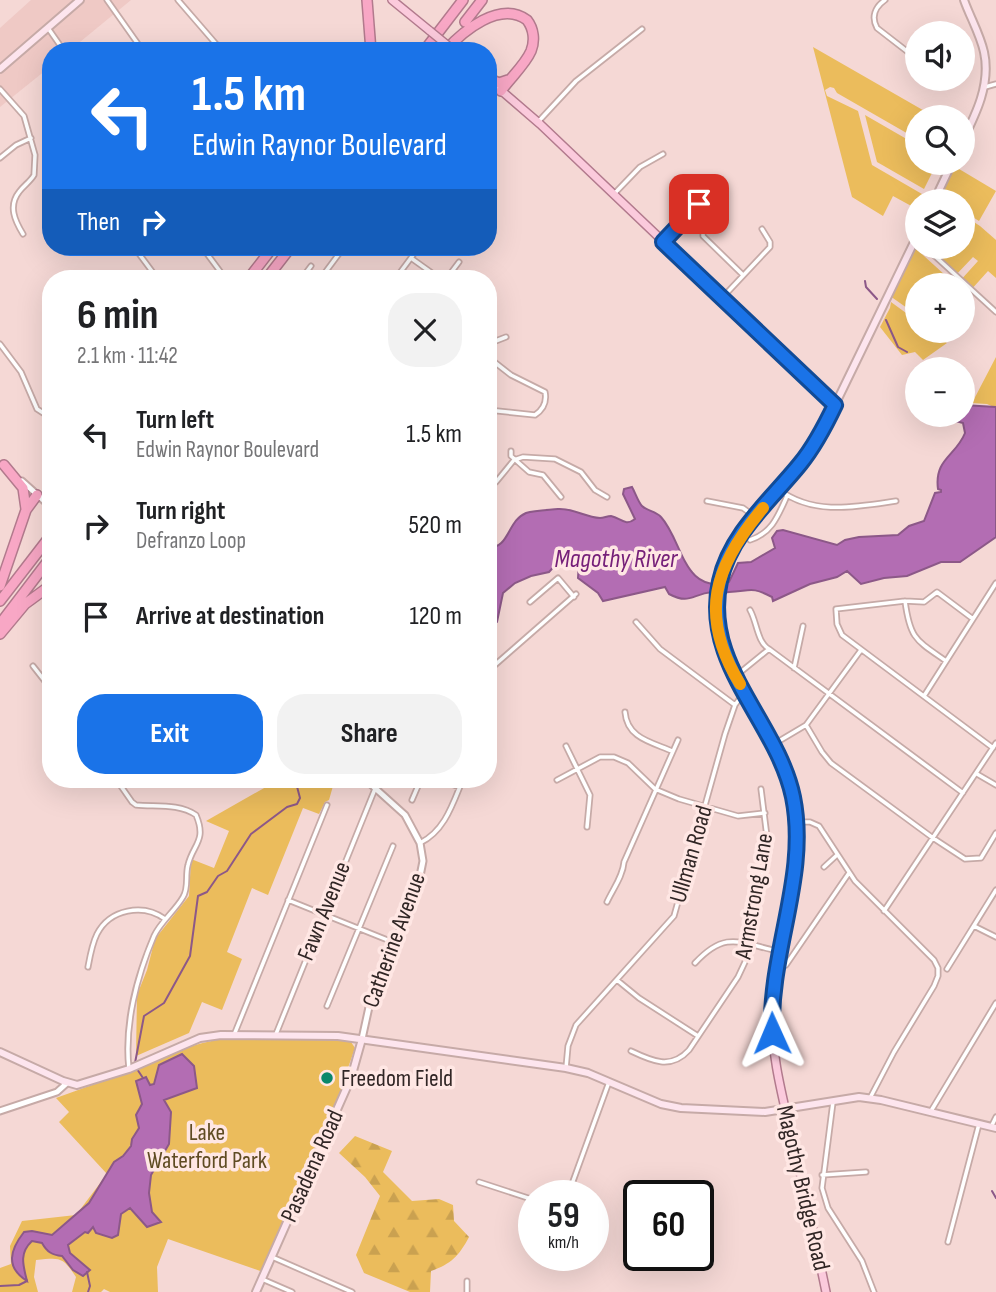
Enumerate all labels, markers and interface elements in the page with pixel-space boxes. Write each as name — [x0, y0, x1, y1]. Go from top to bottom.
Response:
map controls — [905, 21, 975, 427]
button: sound — [905, 21, 975, 91]
text: 1.5 km — [192, 66, 306, 125]
icon: left — [77, 70, 168, 161]
button: search — [905, 105, 975, 175]
text: Edwin Raynor Boulevard — [192, 126, 447, 165]
pin — [669, 174, 729, 234]
icon: arrive — [680, 185, 718, 223]
button: layers — [905, 189, 975, 259]
icon: right — [134, 203, 172, 241]
text: Then — [77, 207, 120, 238]
button: + — [905, 273, 975, 343]
text: 6 min — [77, 290, 158, 341]
button: close — [388, 293, 462, 367]
text: 2.1 km · 11:42 — [77, 342, 178, 370]
button: − — [905, 357, 975, 427]
text: Turn left — [136, 405, 214, 436]
icon: left — [77, 416, 115, 454]
text: 1.5 km — [406, 419, 462, 450]
text: Edwin Raynor Boulevard — [136, 436, 319, 464]
text: Turn right — [136, 496, 225, 527]
icon: right — [77, 507, 115, 545]
text: 520 m — [408, 510, 462, 541]
text: Defranzo Loop — [136, 527, 246, 555]
water label: Magothy River — [555, 544, 679, 575]
icon: arrive — [77, 598, 115, 636]
text: Arrive at destination — [136, 601, 324, 632]
text: 120 m — [409, 601, 462, 632]
button: Exit — [77, 694, 263, 774]
button: Share — [277, 694, 462, 774]
street label: Ullman Road — [663, 802, 719, 906]
street label: Armstrong Lane — [729, 831, 779, 962]
street label: Fawn Avenue — [291, 857, 357, 965]
street label: Catherine Avenue — [356, 869, 432, 1011]
position arrow — [735, 996, 809, 1070]
place label: Freedom Field — [341, 1064, 453, 1093]
marker: Freedom Field — [319, 1070, 335, 1086]
street label: Magothy Bridge Road — [770, 1103, 836, 1273]
street label: Pasadena Road — [274, 1105, 350, 1227]
park label: Lake Waterford Park — [147, 1118, 267, 1175]
speed limit sign: 60 — [623, 1180, 714, 1271]
text: 59 — [548, 1195, 579, 1238]
text: km/h — [548, 1232, 579, 1253]

